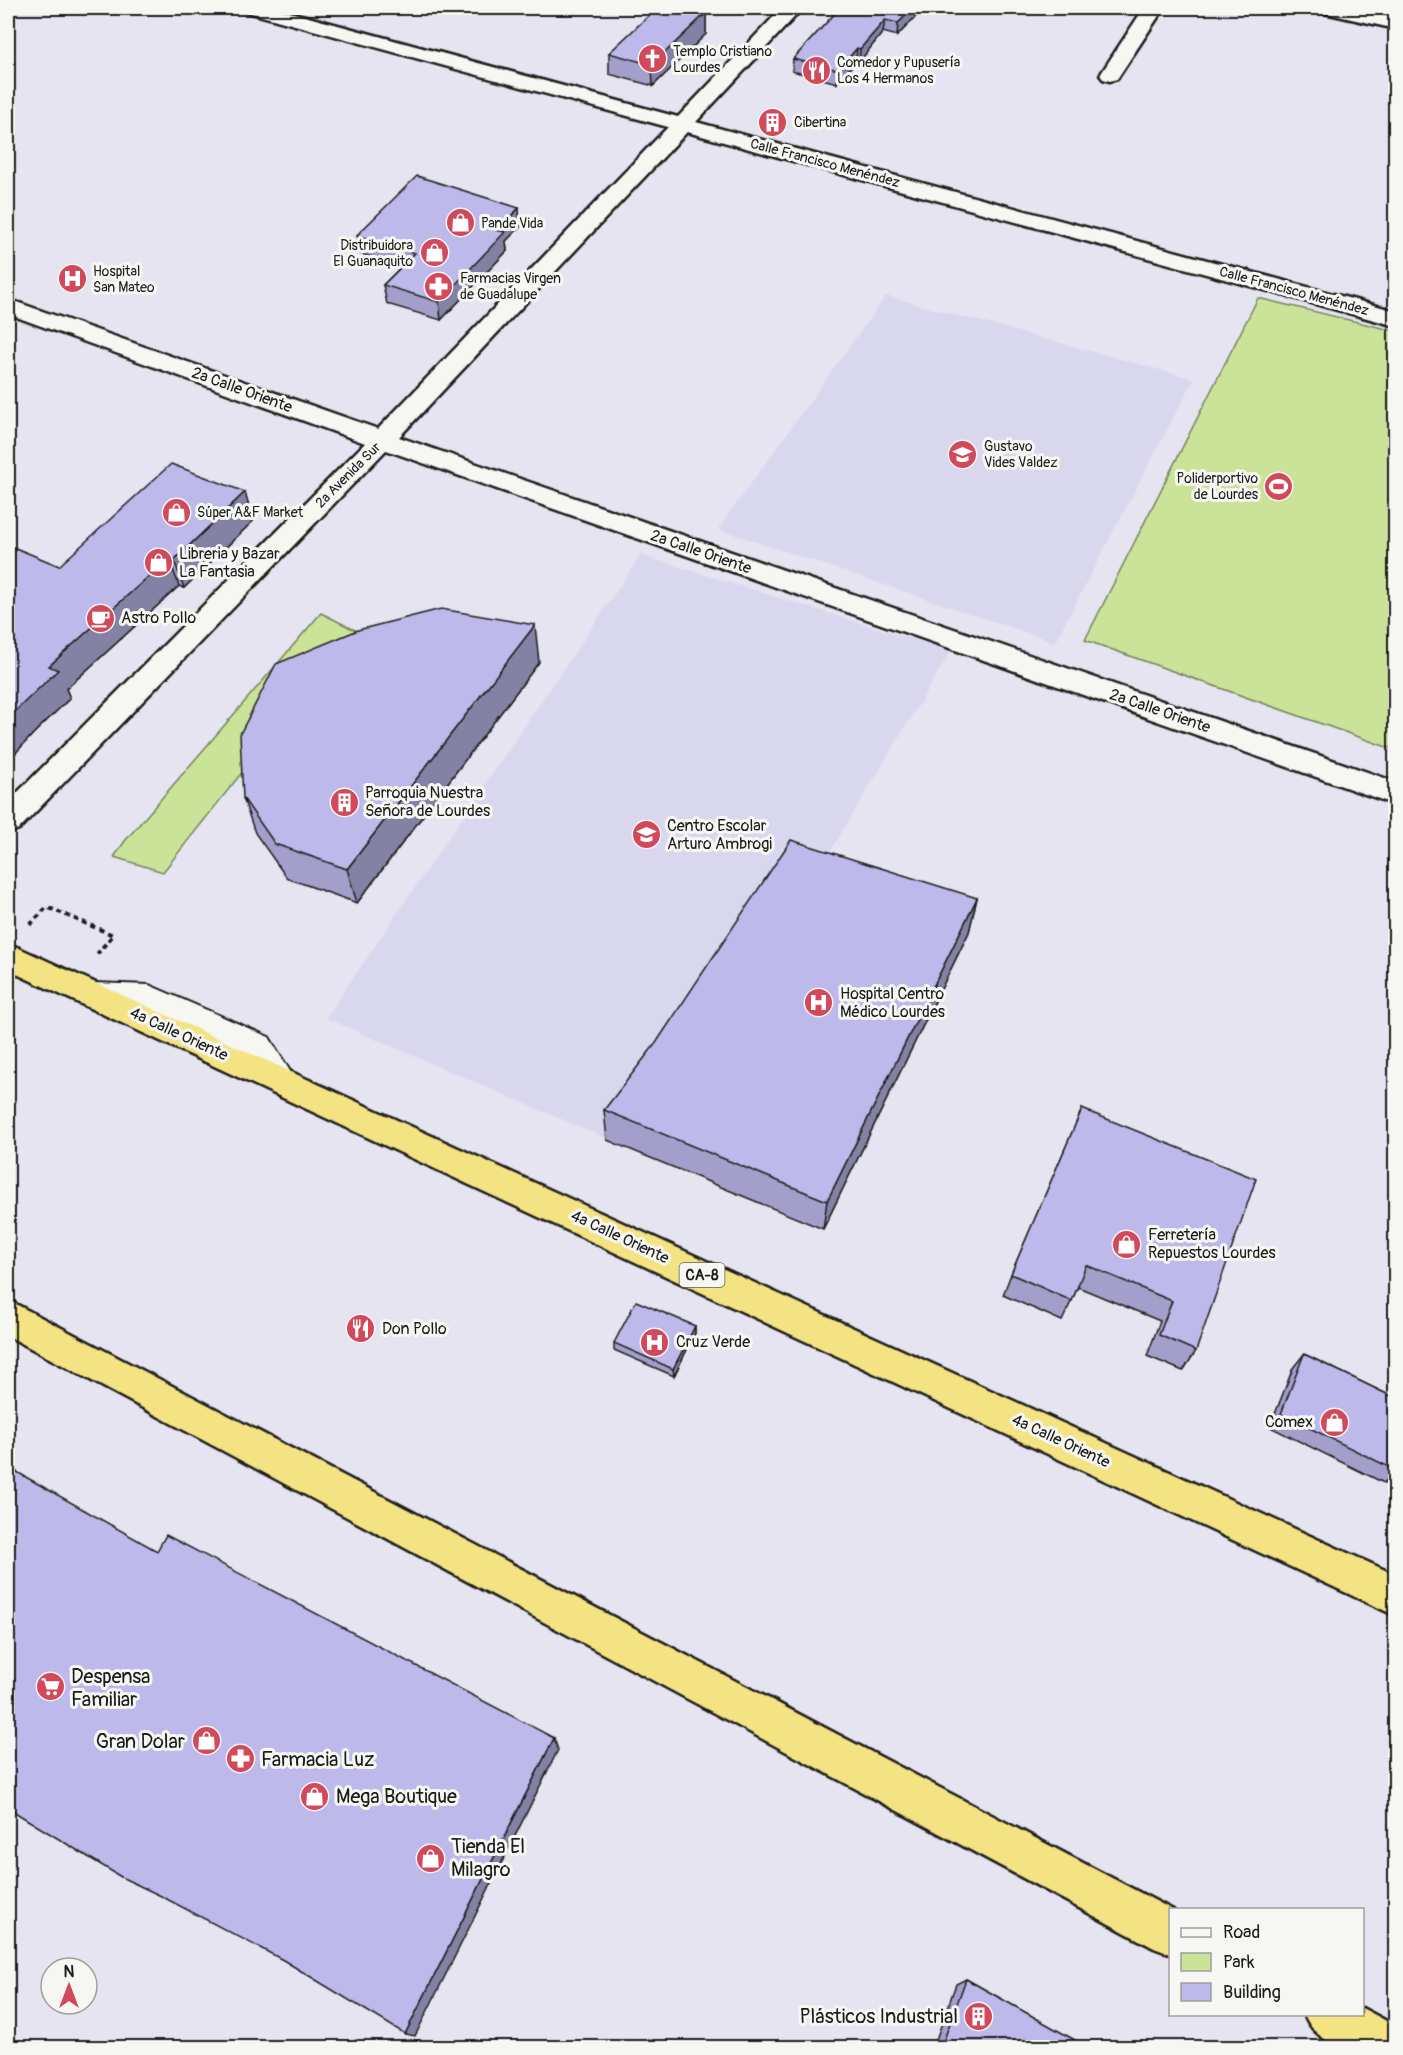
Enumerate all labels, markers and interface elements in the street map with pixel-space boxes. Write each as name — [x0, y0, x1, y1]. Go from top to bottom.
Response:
church icon: Templo Cristiano Lourdes — [636, 43, 668, 75]
place label: Templo Cristiano Lourdes — [673, 43, 772, 76]
restaurant icon: Comedor y Pupusería Los 4 Hermanos — [800, 54, 832, 86]
place label: Comedor y Pupusería Los 4 Hermanos — [837, 54, 960, 87]
building icon: Cibertina — [757, 106, 789, 138]
place label: Cibertina — [794, 114, 846, 131]
street label: Calle Francisco Menéndez — [748, 135, 902, 191]
shop icon: Pande Vida — [444, 207, 476, 239]
place label: Pande Vida — [481, 215, 543, 232]
place label: Distribuidora El Guanaquito — [333, 237, 413, 270]
shop icon: Distribuidora El Guanaquito — [418, 237, 450, 269]
hospital icon: Hospital San Mateo — [56, 263, 88, 295]
place label: Hospital San Mateo — [93, 263, 155, 296]
street label: Calle Francisco Menéndez — [1217, 263, 1371, 319]
pharmacy icon: Farmacias Virgen de Guadalupe — [423, 270, 455, 302]
place label: Farmacias Virgen de Guadalupe — [460, 270, 561, 303]
street label: 2a Calle Oriente — [189, 363, 295, 418]
school or university icon: Gustavo Vides Valdez — [947, 438, 979, 470]
place label: Gustavo Vides Valdez — [984, 438, 1058, 471]
street label: 2a Avenida Sur — [312, 439, 384, 511]
place label: Poliderportivo de Lourdes — [1177, 470, 1259, 503]
sports icon: Poliderportivo de Lourdes — [1263, 470, 1295, 502]
shop icon: Súper A&F Market — [160, 496, 192, 528]
place label: Súper A&F Market — [197, 504, 304, 521]
street label: 2a Calle Oriente — [648, 525, 754, 579]
place label: Libreria y Bazar La Fantasia — [179, 544, 280, 582]
shop icon: Libreria y Bazar La Fantasia — [142, 547, 174, 579]
cafe icon: Astro Pollo — [84, 602, 116, 634]
place label: Astro Pollo — [121, 608, 196, 628]
street label: 2a Calle Oriente — [1107, 684, 1213, 738]
place label: Parroquia Nuestra Señora de Lourdes — [365, 783, 490, 821]
building icon: Parroquia Nuestra Señora de Lourdes — [328, 786, 360, 818]
place label: Centro Escolar Arturo Ambrogi — [667, 816, 772, 854]
school or university icon: Centro Escolar Arturo Ambrogi — [630, 819, 662, 851]
place label: Hospital Centro Médico Lourdes — [840, 984, 945, 1022]
hospital icon: Hospital Centro Médico Lourdes — [803, 987, 835, 1019]
street label: 4a Calle Oriente — [127, 1003, 231, 1066]
street label: 4a Calle Oriente — [568, 1206, 672, 1269]
place label: Ferretería Repuestos Lourdes — [1148, 1225, 1276, 1263]
shop icon: Ferretería Repuestos Lourdes — [1111, 1228, 1143, 1260]
road number: CA-8 — [680, 1263, 724, 1287]
restaurant icon: Don Pollo — [345, 1313, 377, 1345]
place label: Don Pollo — [382, 1319, 447, 1339]
hospital icon: Cruz Verde — [639, 1326, 671, 1358]
place label: Cruz Verde — [676, 1332, 750, 1352]
shop icon: Comex — [1318, 1406, 1350, 1438]
street label: 4a Calle Oriente — [1009, 1410, 1113, 1473]
place label: Comex — [1265, 1412, 1313, 1432]
place label: Despensa Familiar — [71, 1664, 150, 1712]
supermarket icon: Despensa Familiar — [34, 1671, 66, 1703]
shop icon: Gran Dolar — [190, 1725, 222, 1757]
place label: Gran Dolar — [96, 1729, 185, 1754]
pharmacy icon: Farmacia Luz — [224, 1743, 256, 1775]
place label: Farmacia Luz — [261, 1747, 374, 1772]
shop icon: Mega Boutique — [299, 1780, 331, 1812]
place label: Mega Boutique — [336, 1784, 457, 1809]
place label: Tienda El Milagro — [451, 1834, 525, 1882]
shop icon: Tienda El Milagro — [414, 1842, 446, 1874]
legend — [1169, 1908, 1364, 2016]
text: Road — [1223, 1921, 1260, 1944]
text: Park — [1223, 1951, 1255, 1974]
north arrow — [39, 1956, 99, 2016]
text: N — [64, 1962, 75, 1982]
text: Building — [1223, 1981, 1281, 2004]
building icon: Plásticos Industrial — [963, 2000, 995, 2032]
place label: Plásticos Industrial — [800, 2004, 958, 2029]

